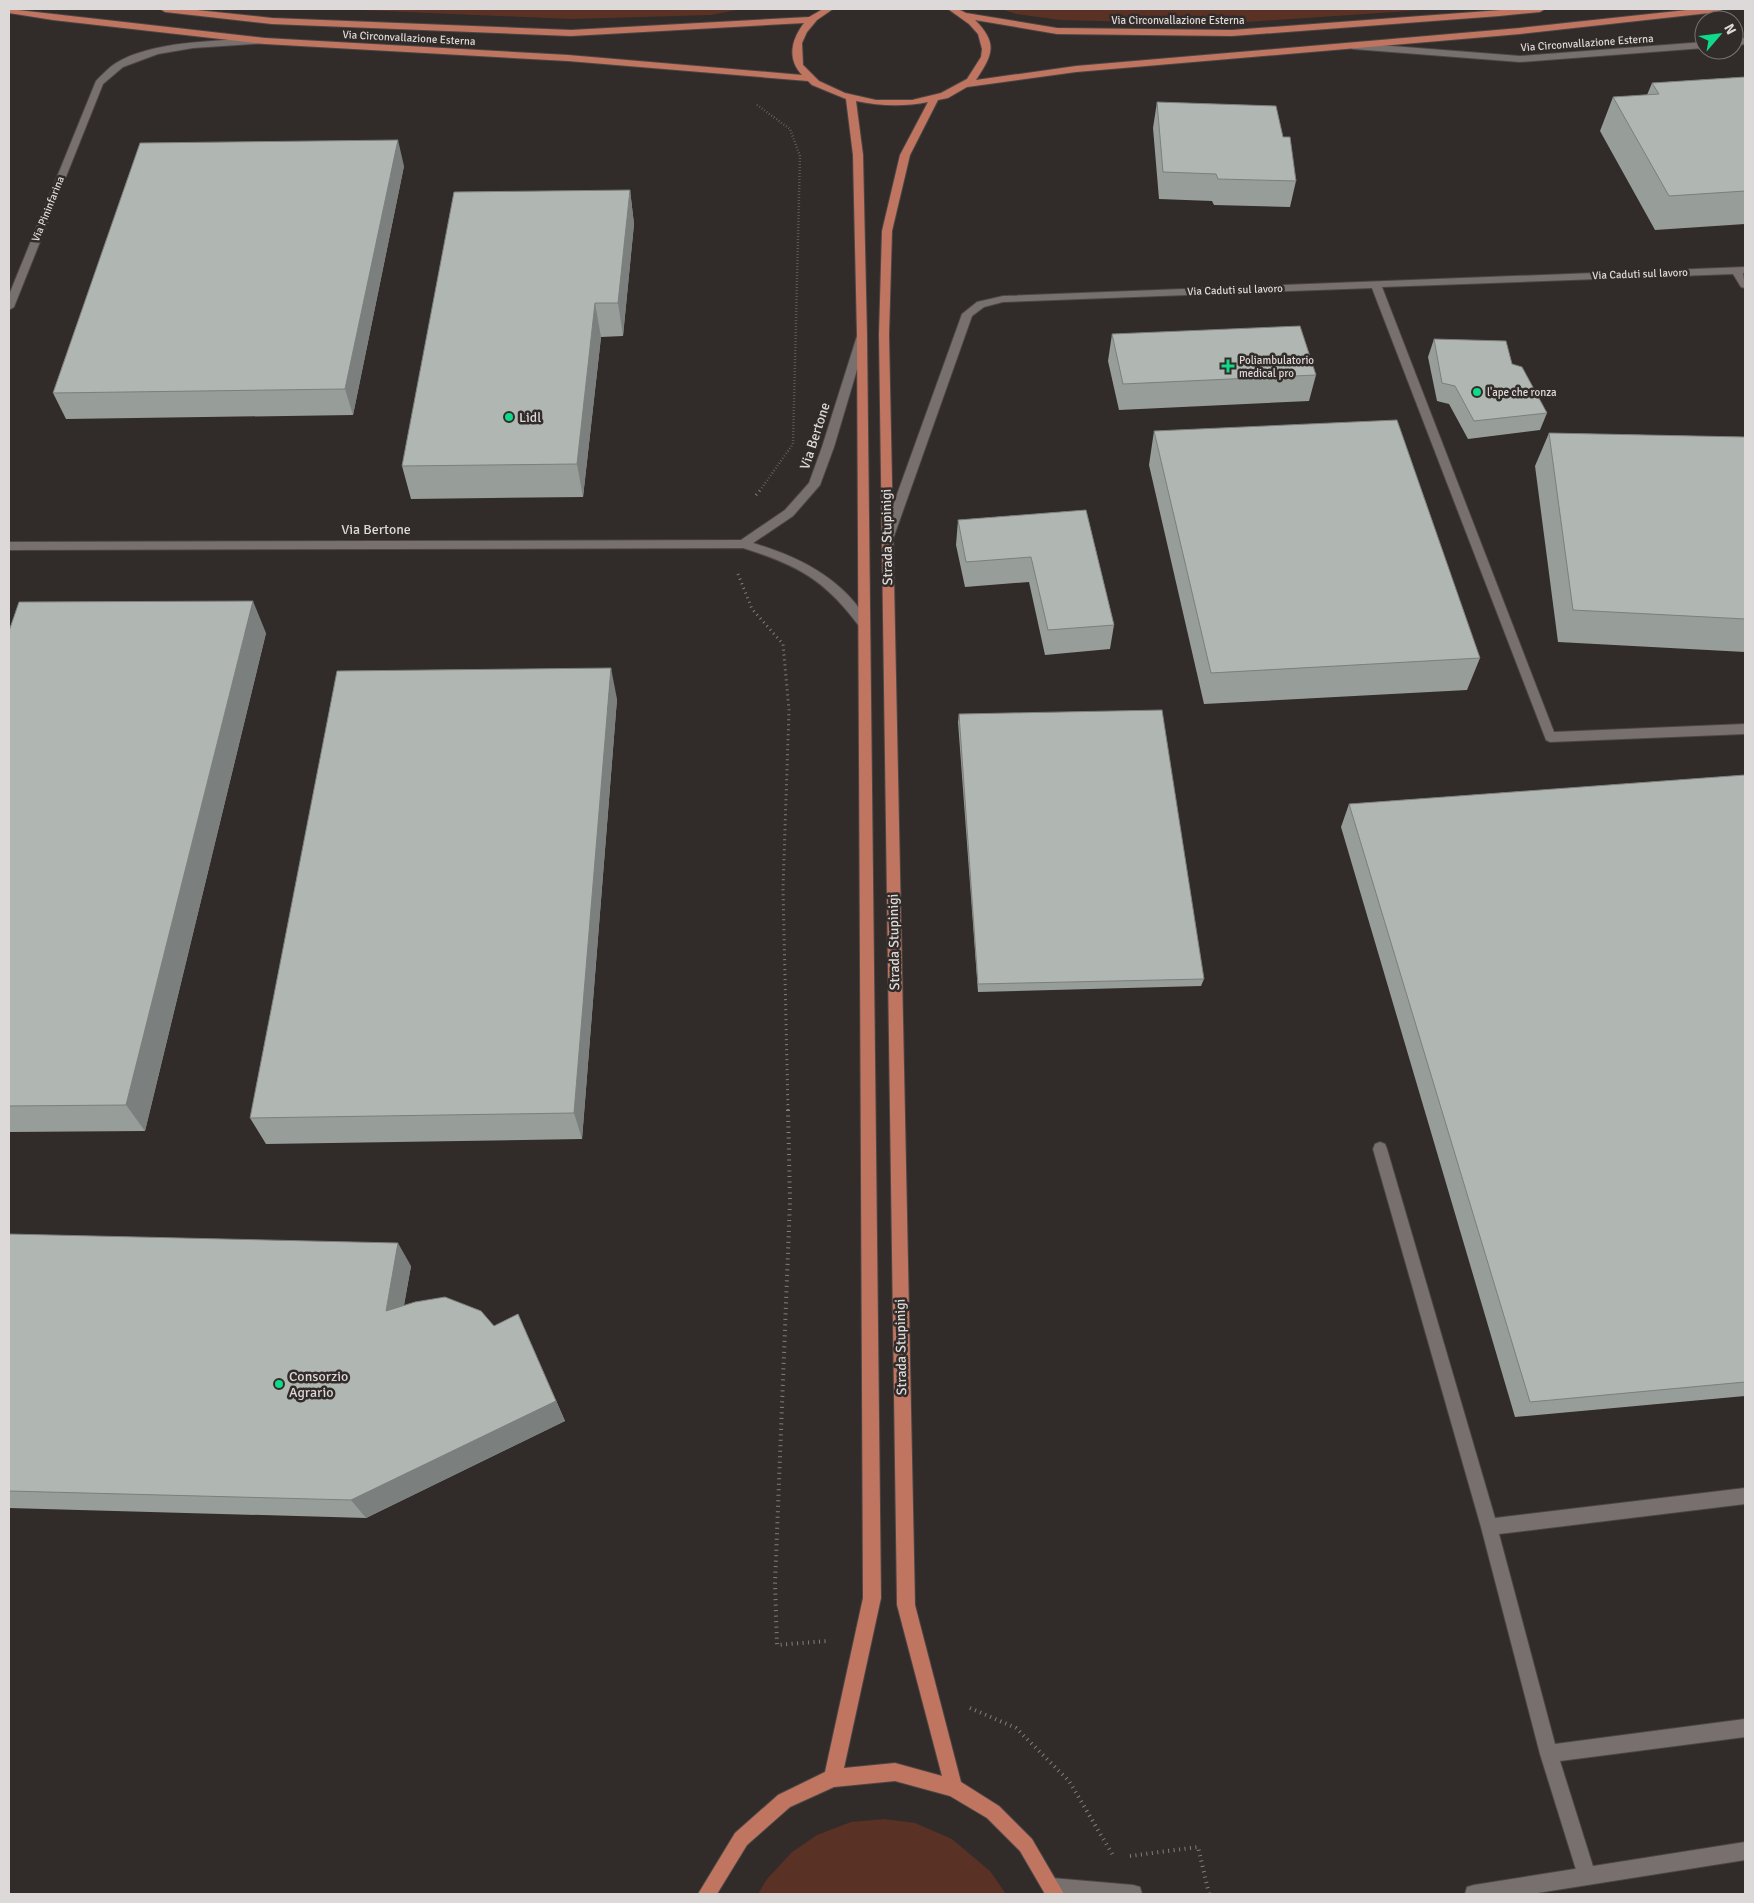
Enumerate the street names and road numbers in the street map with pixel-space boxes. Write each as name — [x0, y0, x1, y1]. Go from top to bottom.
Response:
street label: Via Circonvallazione Esterna — [1111, 14, 1245, 27]
street label: Via Circonvallazione Esterna — [342, 28, 476, 48]
street label: Via Circonvallazione Esterna — [1520, 32, 1654, 54]
street label: Via Pininfarina — [29, 174, 67, 244]
street label: Via Caduti sul lavoro — [1592, 266, 1688, 282]
street label: Via Caduti sul lavoro — [1187, 282, 1283, 298]
street label: Via Bertone — [796, 400, 834, 472]
street label: Strada Stupinigi — [878, 489, 896, 585]
street label: Via Bertone — [341, 521, 411, 538]
street label: Strada Stupinigi — [885, 894, 903, 990]
street label: Strada Stupinigi — [892, 1299, 910, 1395]

